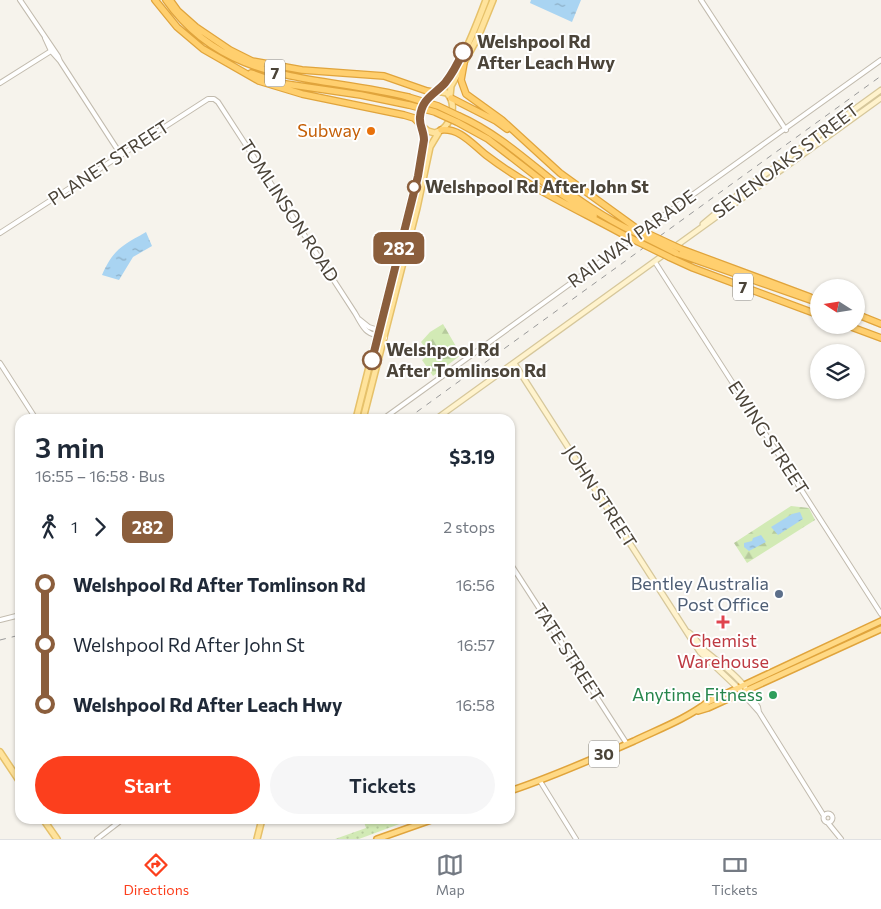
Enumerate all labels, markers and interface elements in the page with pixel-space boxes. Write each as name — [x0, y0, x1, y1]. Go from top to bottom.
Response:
place label: Welshpool Rd After Leach Hwy — [477, 30, 615, 73]
marker: Welshpool Rd After Leach Hwy — [453, 42, 473, 62]
road number: 7 — [265, 59, 285, 86]
street label: SEVENOAKS STREET — [708, 98, 863, 222]
street label: PLANET STREET — [44, 115, 173, 210]
place label: Subway — [297, 119, 361, 141]
marker: Subway — [365, 125, 377, 137]
street label: TOMLINSON ROAD — [236, 135, 344, 286]
place label: Welshpool Rd After John St — [425, 175, 649, 197]
marker: Welshpool Rd After John St — [407, 180, 421, 194]
street label: RAILWAY PARADE — [563, 184, 700, 292]
line badge: 282 — [370, 232, 428, 264]
text: 282 — [383, 237, 415, 259]
road number: 7 — [733, 274, 753, 300]
north arrow — [810, 279, 865, 334]
map controls — [810, 279, 865, 399]
place label: Welshpool Rd After Tomlinson Rd — [386, 338, 546, 381]
button: layers — [810, 344, 865, 399]
marker: Welshpool Rd After Tomlinson Rd — [362, 350, 382, 370]
street label: EWING STREET — [724, 376, 814, 498]
text: 3 min — [35, 430, 105, 464]
street label: JOHN STREET — [560, 441, 642, 552]
text: $3.19 — [449, 445, 495, 468]
text: 16:55 – 16:58 · Bus — [35, 466, 165, 485]
icon: walk — [35, 513, 63, 541]
icon: forward — [86, 513, 114, 541]
text: 282 — [132, 516, 163, 538]
text: 1 — [71, 517, 78, 536]
text: 2 stops — [443, 517, 495, 536]
place label: Bentley Australia Post Office — [631, 572, 769, 615]
text: Welshpool Rd After Tomlinson Rd — [73, 573, 366, 596]
text: 16:56 — [456, 575, 495, 594]
marker: Bentley Australia Post Office — [773, 588, 785, 600]
street label: TATE STREET — [529, 599, 609, 706]
marker: Chemist Warehouse — [717, 616, 729, 628]
place label: Chemist Warehouse — [677, 629, 769, 672]
text: Welshpool Rd After John St — [73, 633, 305, 656]
text: 16:57 — [457, 635, 495, 654]
place label: Anytime Fitness — [632, 683, 763, 705]
marker: Anytime Fitness — [767, 689, 779, 701]
text: Welshpool Rd After Leach Hwy — [73, 693, 342, 716]
text: 16:58 — [456, 695, 495, 714]
road number: 30 — [589, 741, 619, 768]
button: Start — [35, 756, 260, 814]
button: Tickets — [270, 756, 495, 814]
tab: Directions — [123, 851, 189, 898]
tab: Map — [436, 851, 465, 898]
tab: Tickets — [711, 851, 758, 898]

